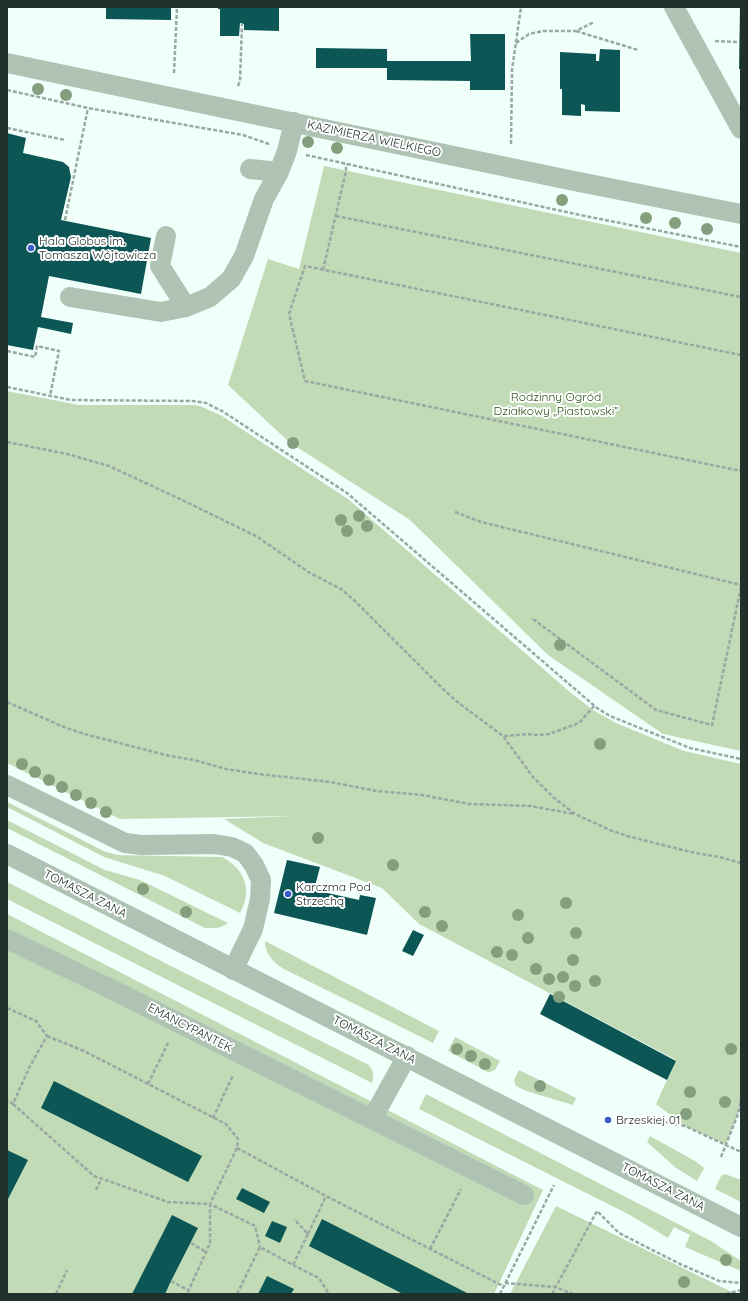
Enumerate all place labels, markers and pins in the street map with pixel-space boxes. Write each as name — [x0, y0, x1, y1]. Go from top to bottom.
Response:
place label: Hala Globus im. Tomasza Wójtowicza — [39, 234, 156, 262]
marker: Hala Globus im. Tomasza Wójtowicza — [26, 243, 36, 253]
place label: Karczma Pod Strzechą — [296, 880, 371, 908]
marker: Karczma Pod Strzechą — [283, 889, 293, 899]
place label: Brzeskiej 01 — [616, 1113, 680, 1127]
marker: Brzeskiej 01 — [603, 1115, 613, 1125]

